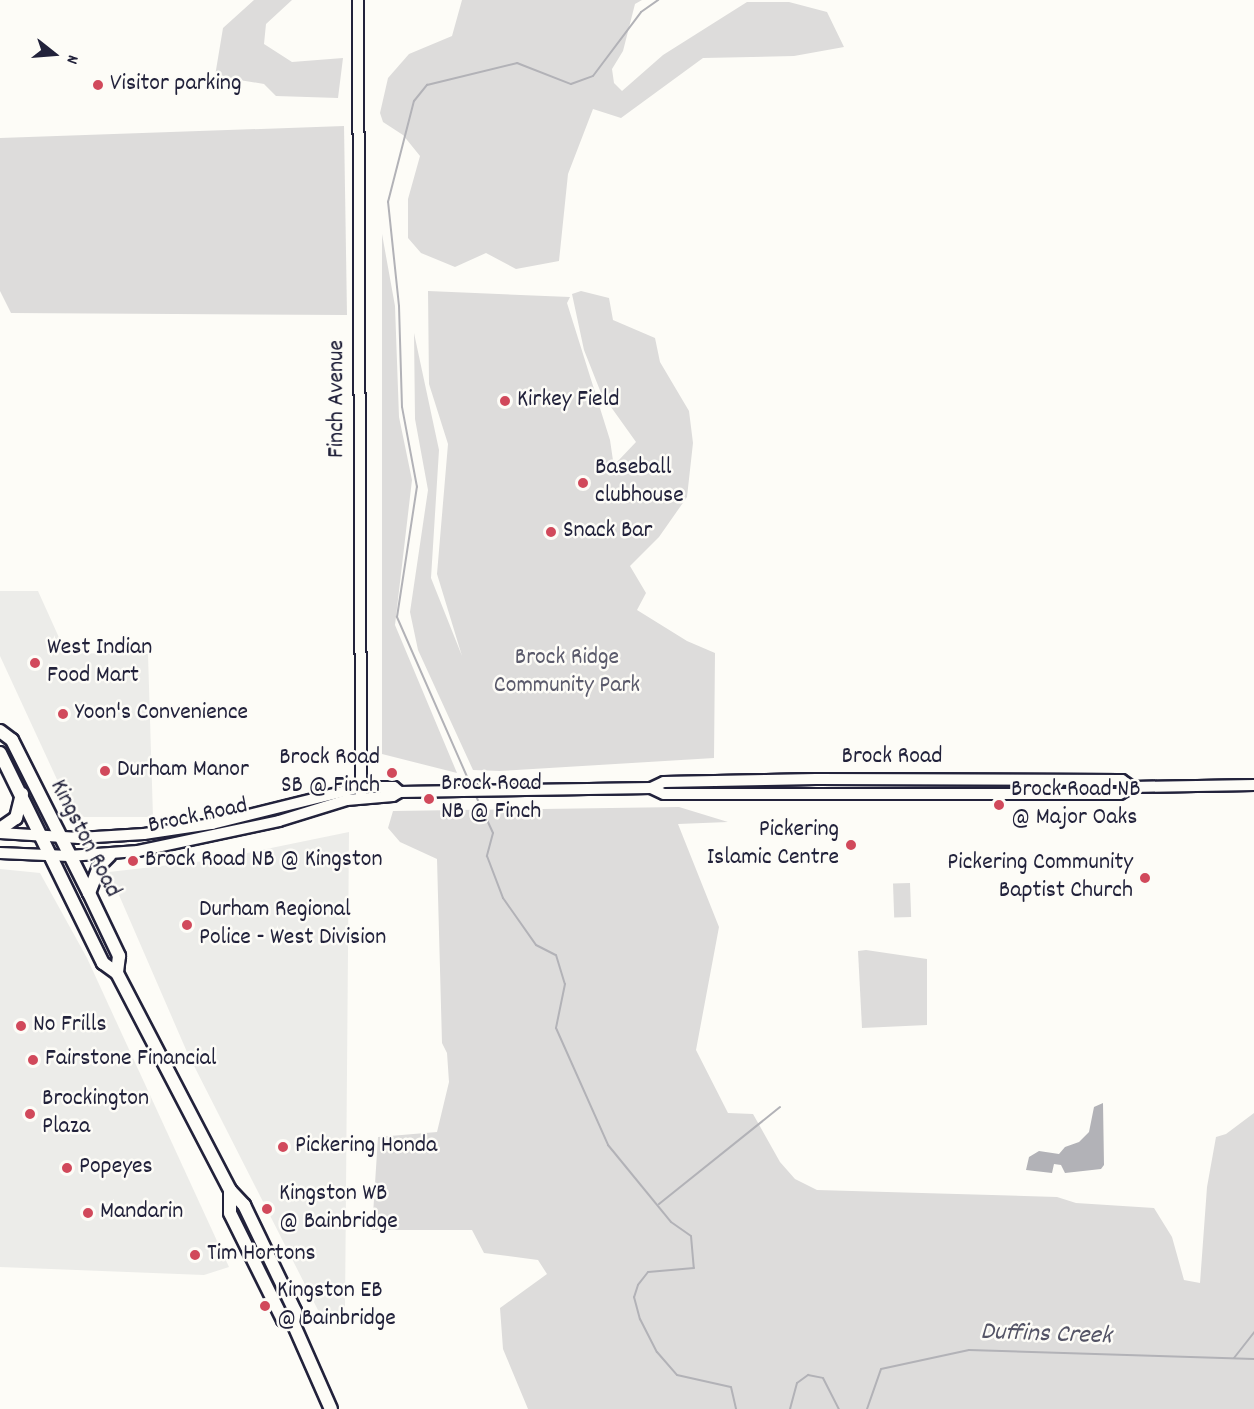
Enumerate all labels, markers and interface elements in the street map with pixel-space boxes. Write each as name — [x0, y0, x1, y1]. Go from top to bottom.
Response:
north arrow — [24, 24, 84, 84]
text: N — [60, 52, 84, 67]
place label: Visitor parking — [110, 71, 241, 99]
marker: Visitor parking — [91, 78, 105, 92]
street label: Finch Avenue — [324, 340, 352, 458]
place label: Kirkey Field — [517, 387, 620, 415]
marker: Kirkey Field — [498, 394, 512, 408]
place label: Baseball clubhouse — [595, 455, 684, 511]
marker: Baseball clubhouse — [576, 476, 590, 490]
place label: Snack Bar — [563, 518, 652, 546]
marker: Snack Bar — [544, 525, 558, 539]
place label: West Indian Food Mart — [47, 635, 152, 691]
park label: Brock Ridge Community Park — [494, 645, 640, 701]
marker: West Indian Food Mart — [28, 656, 42, 670]
place label: Yoon's Convenience — [75, 700, 248, 728]
marker: Yoon's Convenience — [56, 707, 70, 721]
street label: Brock Road — [842, 744, 942, 772]
place label: Brock Road SB @ Finch — [279, 745, 380, 801]
place label: Durham Manor — [117, 757, 249, 785]
marker: Durham Manor — [98, 764, 112, 778]
marker: Brock Road SB @ Finch — [385, 766, 399, 780]
place label: Brock Road NB @ Finch — [441, 771, 542, 827]
street label: Kingston Road — [42, 775, 126, 903]
place label: Brock Road NB @ Major Oaks — [1011, 777, 1141, 833]
street label: Brock Road — [146, 792, 250, 842]
marker: Brock Road NB @ Finch — [422, 792, 436, 806]
marker: Brock Road NB @ Major Oaks — [992, 798, 1006, 812]
place label: Pickering Islamic Centre — [707, 817, 839, 873]
marker: Pickering Islamic Centre — [844, 838, 858, 852]
place label: Brock Road NB @ Kingston — [145, 847, 383, 875]
place label: Pickering Community Baptist Church — [947, 850, 1133, 906]
marker: Brock Road NB @ Kingston — [126, 854, 140, 868]
marker: Pickering Community Baptist Church — [1138, 871, 1152, 885]
place label: Durham Regional Police - West Division — [199, 897, 386, 953]
marker: Durham Regional Police - West Division — [180, 918, 194, 932]
place label: No Frills — [33, 1012, 107, 1040]
marker: No Frills — [14, 1019, 28, 1033]
place label: Fairstone Financial — [45, 1046, 217, 1074]
marker: Fairstone Financial — [26, 1053, 40, 1067]
place label: Brockington Plaza — [42, 1086, 149, 1142]
marker: Brockington Plaza — [23, 1107, 37, 1121]
place label: Pickering Honda — [295, 1133, 437, 1161]
marker: Pickering Honda — [276, 1140, 290, 1154]
place label: Popeyes — [79, 1154, 153, 1182]
marker: Popeyes — [60, 1161, 74, 1175]
place label: Kingston WB @ Bainbridge — [279, 1181, 398, 1237]
place label: Mandarin — [100, 1199, 183, 1227]
marker: Kingston WB @ Bainbridge — [260, 1202, 274, 1216]
marker: Mandarin — [81, 1206, 95, 1220]
place label: Tim Hortons — [207, 1241, 316, 1269]
marker: Tim Hortons — [188, 1248, 202, 1262]
place label: Kingston EB @ Bainbridge — [277, 1278, 396, 1334]
marker: Kingston EB @ Bainbridge — [258, 1299, 272, 1313]
water label: Duffins Creek — [980, 1317, 1112, 1353]

